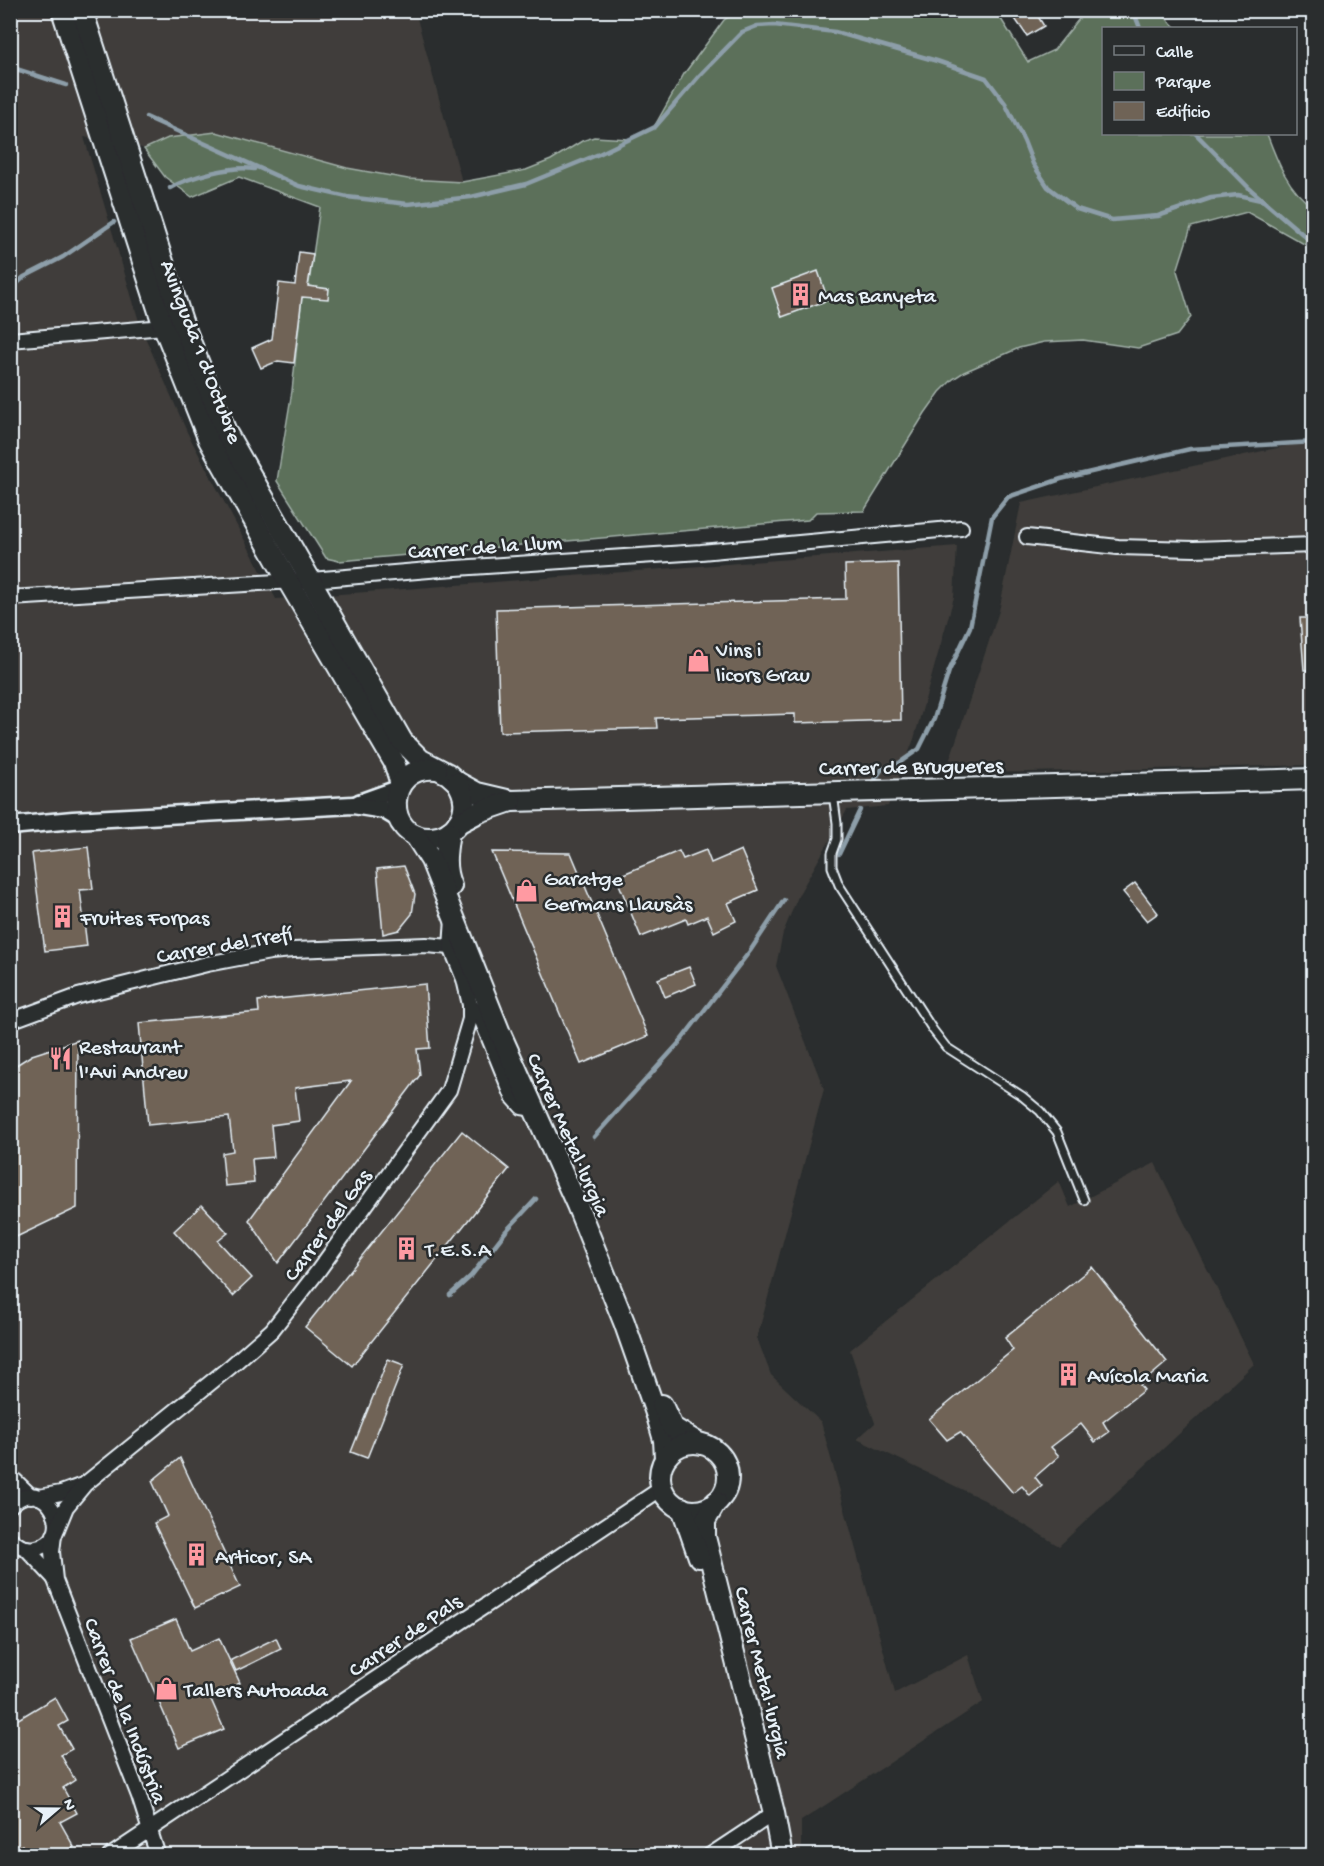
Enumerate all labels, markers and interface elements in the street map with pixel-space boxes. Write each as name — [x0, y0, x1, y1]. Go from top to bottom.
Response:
legend — [1102, 27, 1297, 135]
text: Calle — [1156, 43, 1194, 64]
text: Parque — [1155, 73, 1212, 94]
text: Edificio — [1156, 103, 1210, 124]
street label: Avinguda 1 d'Octubre — [152, 257, 246, 448]
building icon: Mas Banyeta — [787, 281, 813, 307]
place label: Mas Banyeta — [818, 285, 937, 311]
street label: Carrer de la Llum — [407, 531, 564, 567]
place label: Vins i licors Grau — [715, 639, 810, 690]
shop icon: Vins i licors Grau — [685, 648, 711, 674]
street label: Carrer de Brugueres — [819, 754, 1004, 784]
place label: Garatge Germans Llausàs — [544, 868, 693, 919]
shop icon: Garatge Germans Llausàs — [513, 877, 539, 903]
building icon: Fruites Forpas — [49, 903, 75, 929]
place label: Fruites Forpas — [79, 907, 210, 933]
street label: Carrer del Trefí — [155, 922, 296, 972]
place label: Restaurant l'Avi Andreu — [79, 1036, 188, 1087]
restaurant icon: Restaurant l'Avi Andreu — [48, 1045, 74, 1071]
street label: Carrer Metal·lurgia — [519, 1050, 614, 1222]
street label: Carrer del Gas — [280, 1164, 379, 1288]
building icon: T.E.S.A — [394, 1235, 420, 1261]
place label: T.E.S.A — [423, 1239, 492, 1265]
building icon: Avícola Maria — [1056, 1361, 1082, 1387]
place label: Avícola Maria — [1087, 1365, 1209, 1391]
building icon: Articor, SA — [184, 1542, 210, 1568]
place label: Articor, SA — [215, 1546, 313, 1572]
street label: Carrer Metal·lurgia — [726, 1584, 794, 1762]
street label: Carrer de Pals — [345, 1589, 468, 1685]
street label: Carrer de la Indústria — [76, 1615, 171, 1809]
shop icon: Tallers Autoada — [153, 1675, 179, 1701]
place label: Tallers Autoada — [182, 1679, 329, 1705]
north arrow — [27, 1779, 87, 1839]
text: N — [57, 1797, 79, 1814]

